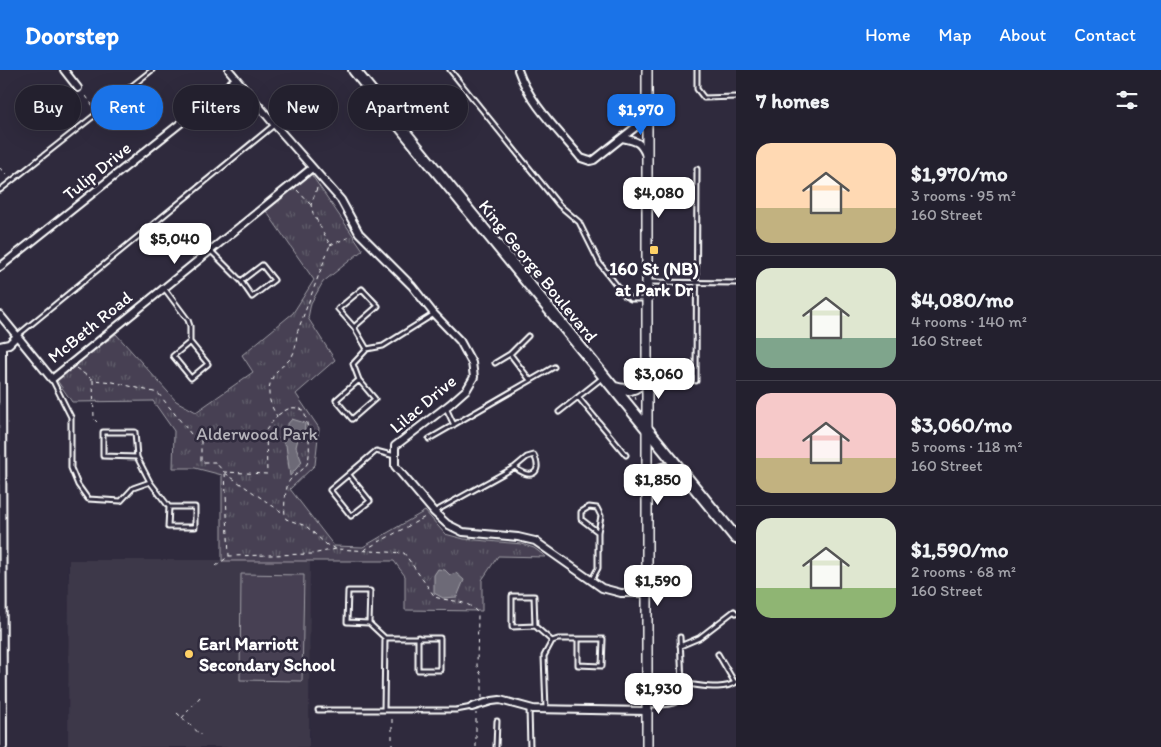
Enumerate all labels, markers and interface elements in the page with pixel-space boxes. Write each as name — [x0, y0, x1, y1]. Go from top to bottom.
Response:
text: Doorstep — [25, 21, 119, 50]
text: Home — [865, 24, 911, 46]
text: Map — [939, 24, 972, 46]
text: About — [1000, 24, 1046, 46]
text: Contact — [1074, 24, 1136, 46]
chip: Buy — [15, 85, 81, 130]
chip: Rent — [91, 85, 163, 130]
chip: Filters — [173, 85, 259, 130]
chip: New — [269, 85, 338, 130]
chip: Apartment — [348, 85, 468, 130]
icon: filters — [1113, 86, 1141, 114]
text: 7 homes — [756, 88, 830, 113]
pin: $1,970 — [600, 93, 682, 136]
text: $1,970 — [618, 100, 664, 119]
street label: Tulip Drive — [58, 137, 136, 205]
text: $1,970/mo — [911, 161, 1008, 186]
icon: home — [796, 163, 856, 223]
pin: $4,080 — [618, 176, 700, 219]
text: $4,080 — [634, 183, 684, 202]
text: 3 rooms · 95 m² — [911, 186, 1016, 205]
street label: King George Boulevard — [474, 195, 602, 347]
text: 160 Street — [911, 205, 983, 224]
pin: $5,040 — [134, 222, 216, 265]
text: $5,040 — [150, 229, 200, 248]
marker: 160 St (NB) at Park Dr — [648, 244, 660, 256]
place label: 160 St (NB) at Park Dr — [609, 258, 699, 301]
street label: McBeth Road — [43, 286, 137, 368]
text: $4,080/mo — [911, 287, 1014, 312]
icon: home — [796, 288, 856, 348]
text: 4 rooms · 140 m² — [911, 312, 1027, 331]
text: 160 Street — [911, 331, 983, 350]
pin: $3,060 — [618, 358, 700, 400]
text: $3,060 — [635, 364, 683, 383]
street label: Lilac Drive — [385, 370, 461, 438]
text: $3,060/mo — [911, 412, 1012, 437]
icon: home — [796, 413, 856, 473]
park label: Alderwood Park — [196, 423, 319, 445]
text: 5 rooms · 118 m² — [911, 437, 1022, 456]
text: 160 Street — [911, 456, 983, 475]
pin: $1,850 — [617, 464, 699, 506]
text: $1,850 — [635, 470, 681, 489]
text: $1,590/mo — [911, 537, 1008, 562]
icon: home — [796, 538, 856, 598]
text: 2 rooms · 68 m² — [911, 562, 1016, 581]
pin: $1,590 — [617, 564, 699, 607]
text: $1,590 — [635, 571, 681, 590]
text: 160 Street — [911, 581, 983, 600]
place label: Earl Marriott Secondary School — [199, 633, 336, 676]
marker: Earl Marriott Secondary School — [183, 648, 195, 660]
pin: $1,930 — [618, 672, 700, 715]
text: $1,930 — [636, 679, 682, 698]

